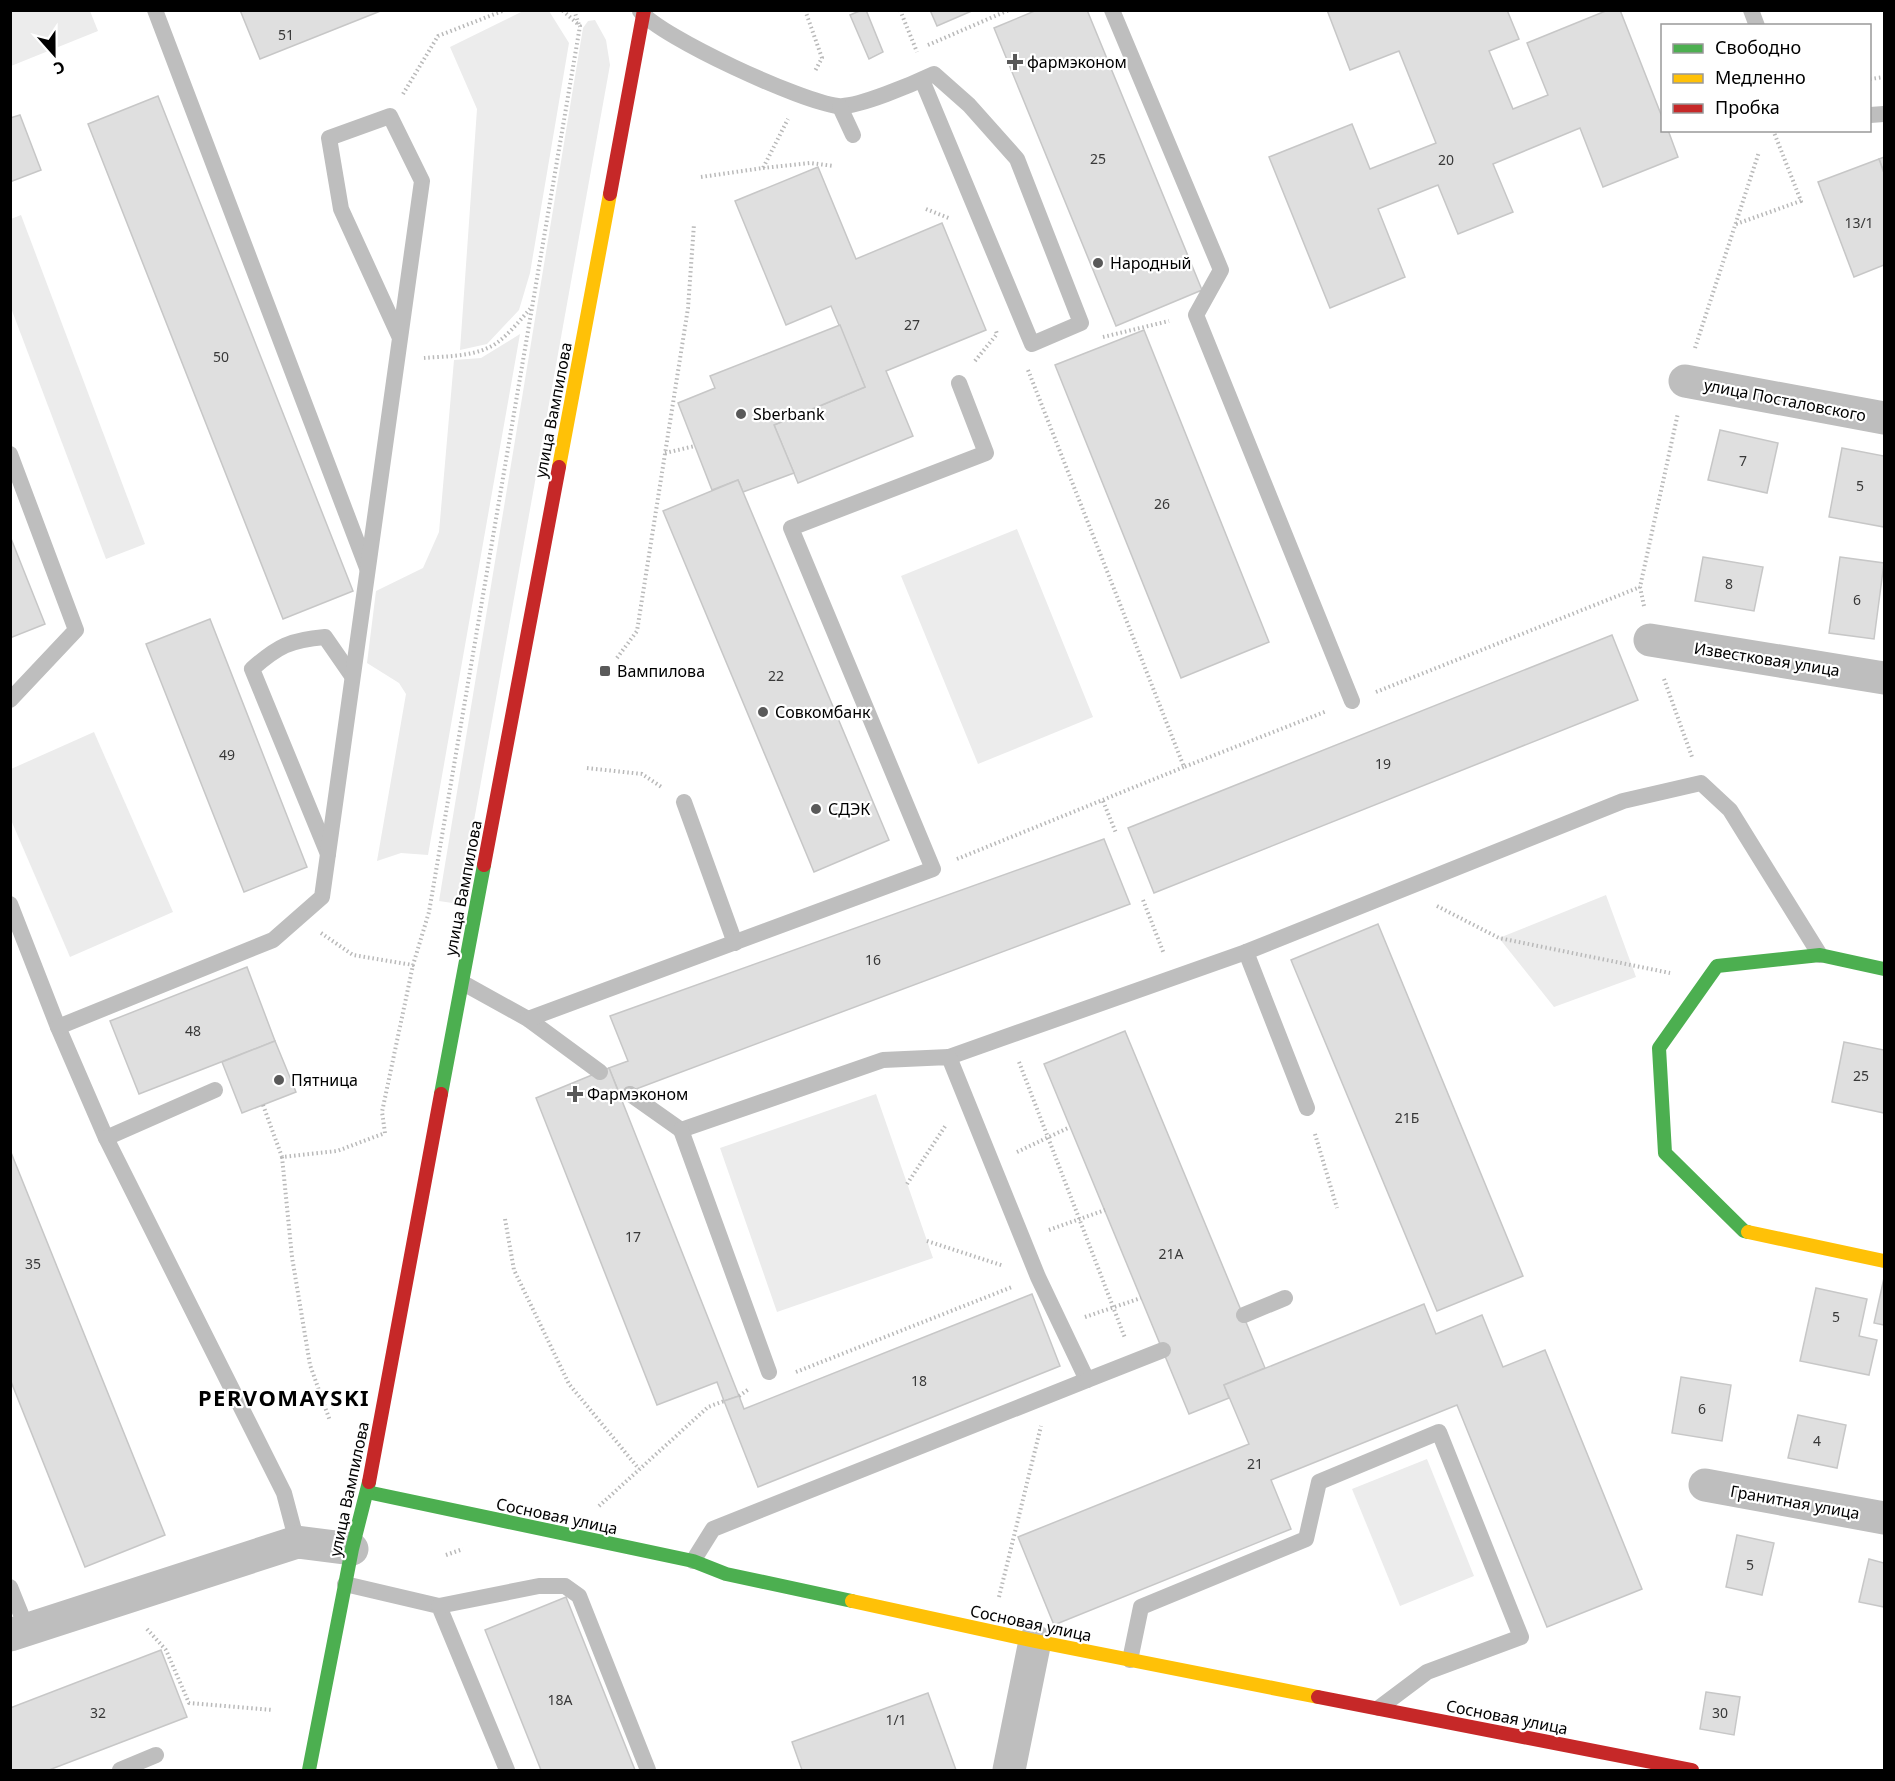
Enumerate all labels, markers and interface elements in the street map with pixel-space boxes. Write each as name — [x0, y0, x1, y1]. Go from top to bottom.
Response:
north arrow — [24, 24, 84, 84]
legend — [1661, 24, 1871, 132]
house number: 51 — [278, 25, 294, 44]
text: Свободно — [1715, 35, 1801, 59]
place label: фармэконом — [1027, 51, 1127, 73]
marker: фармэконом — [1008, 55, 1022, 69]
text: С — [51, 56, 68, 80]
text: Медленно — [1715, 65, 1806, 89]
text: Пробка — [1715, 95, 1780, 119]
house number: 25 — [1090, 149, 1106, 168]
house number: 20 — [1438, 150, 1454, 169]
house number: 13/1 — [1844, 213, 1874, 232]
place label: Народный — [1110, 252, 1191, 274]
marker: Народный — [1091, 256, 1105, 270]
house number: 27 — [904, 315, 920, 334]
street label: улица Вампилова — [529, 340, 577, 480]
house number: 50 — [213, 347, 229, 366]
street label: улица Посталовского — [1702, 373, 1868, 427]
place label: Sberbank — [753, 403, 825, 425]
marker: Sberbank — [734, 407, 748, 421]
house number: 7 — [1739, 451, 1747, 470]
house number: 5 — [1856, 476, 1864, 495]
house number: 26 — [1154, 494, 1170, 513]
house number: 8 — [1725, 574, 1733, 593]
house number: 6 — [1853, 590, 1861, 609]
street label: Известковая улица — [1692, 637, 1842, 681]
place label: Вампилова — [617, 660, 705, 682]
marker: Вампилова — [598, 664, 612, 678]
house number: 22 — [768, 666, 784, 685]
place label: Совкомбанк — [775, 701, 871, 723]
marker: Совкомбанк — [756, 705, 770, 719]
house number: 49 — [219, 745, 235, 764]
house number: 19 — [1375, 754, 1391, 773]
place label: СДЭК — [828, 798, 870, 820]
marker: СДЭК — [809, 802, 823, 816]
street label: улица Вампилова — [439, 818, 487, 958]
house number: 16 — [865, 950, 881, 969]
house number: 48 — [185, 1021, 201, 1040]
house number: 25 — [1853, 1066, 1869, 1085]
place label: Пятница — [291, 1069, 358, 1091]
marker: Пятница — [272, 1073, 286, 1087]
place label: Фармэконом — [587, 1083, 688, 1105]
marker: Фармэконом — [568, 1087, 582, 1101]
house number: 21Б — [1395, 1108, 1419, 1127]
house number: 17 — [625, 1227, 641, 1246]
house number: 21А — [1159, 1244, 1184, 1263]
house number: 35 — [25, 1254, 41, 1273]
house number: 5 — [1832, 1307, 1840, 1326]
house number: 18 — [911, 1371, 927, 1390]
district label: PERVOMAYSKI — [198, 1382, 370, 1412]
house number: 6 — [1698, 1399, 1706, 1418]
street label: улица Вампилова — [324, 1419, 374, 1559]
house number: 4 — [1813, 1431, 1821, 1450]
house number: 21 — [1247, 1454, 1263, 1473]
street label: Гранитная улица — [1729, 1480, 1861, 1524]
street label: Сосновая улица — [494, 1492, 620, 1540]
house number: 5 — [1746, 1555, 1754, 1574]
street label: Сосновая улица — [968, 1599, 1094, 1647]
house number: 18А — [548, 1690, 573, 1709]
street label: Сосновая улица — [1444, 1694, 1570, 1740]
house number: 32 — [90, 1703, 106, 1722]
house number: 30 — [1712, 1703, 1728, 1722]
house number: 1/1 — [885, 1710, 907, 1729]

